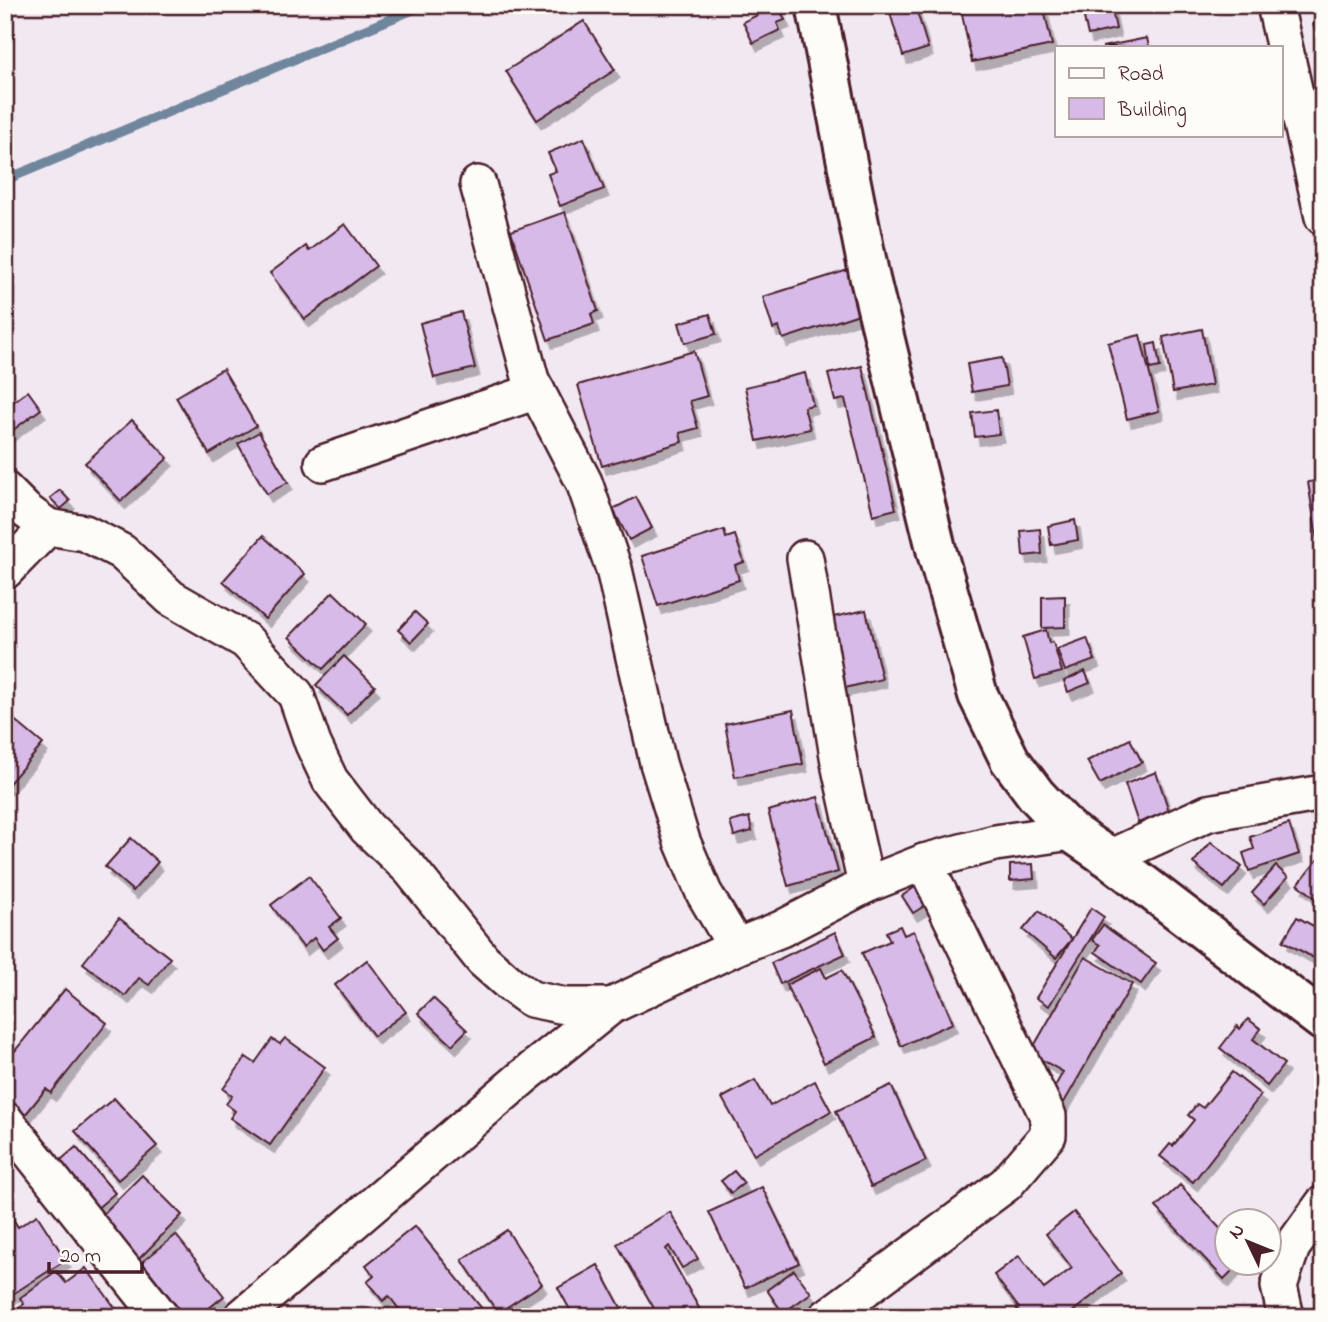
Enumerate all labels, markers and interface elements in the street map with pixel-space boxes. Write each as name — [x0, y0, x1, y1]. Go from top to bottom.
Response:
legend — [1055, 46, 1282, 136]
text: Road — [1118, 60, 1164, 90]
text: Building — [1117, 96, 1187, 128]
north arrow — [1212, 1206, 1282, 1276]
text: N — [1223, 1218, 1252, 1246]
scale bar — [49, 1231, 142, 1275]
text: 20 m — [60, 1242, 101, 1272]

